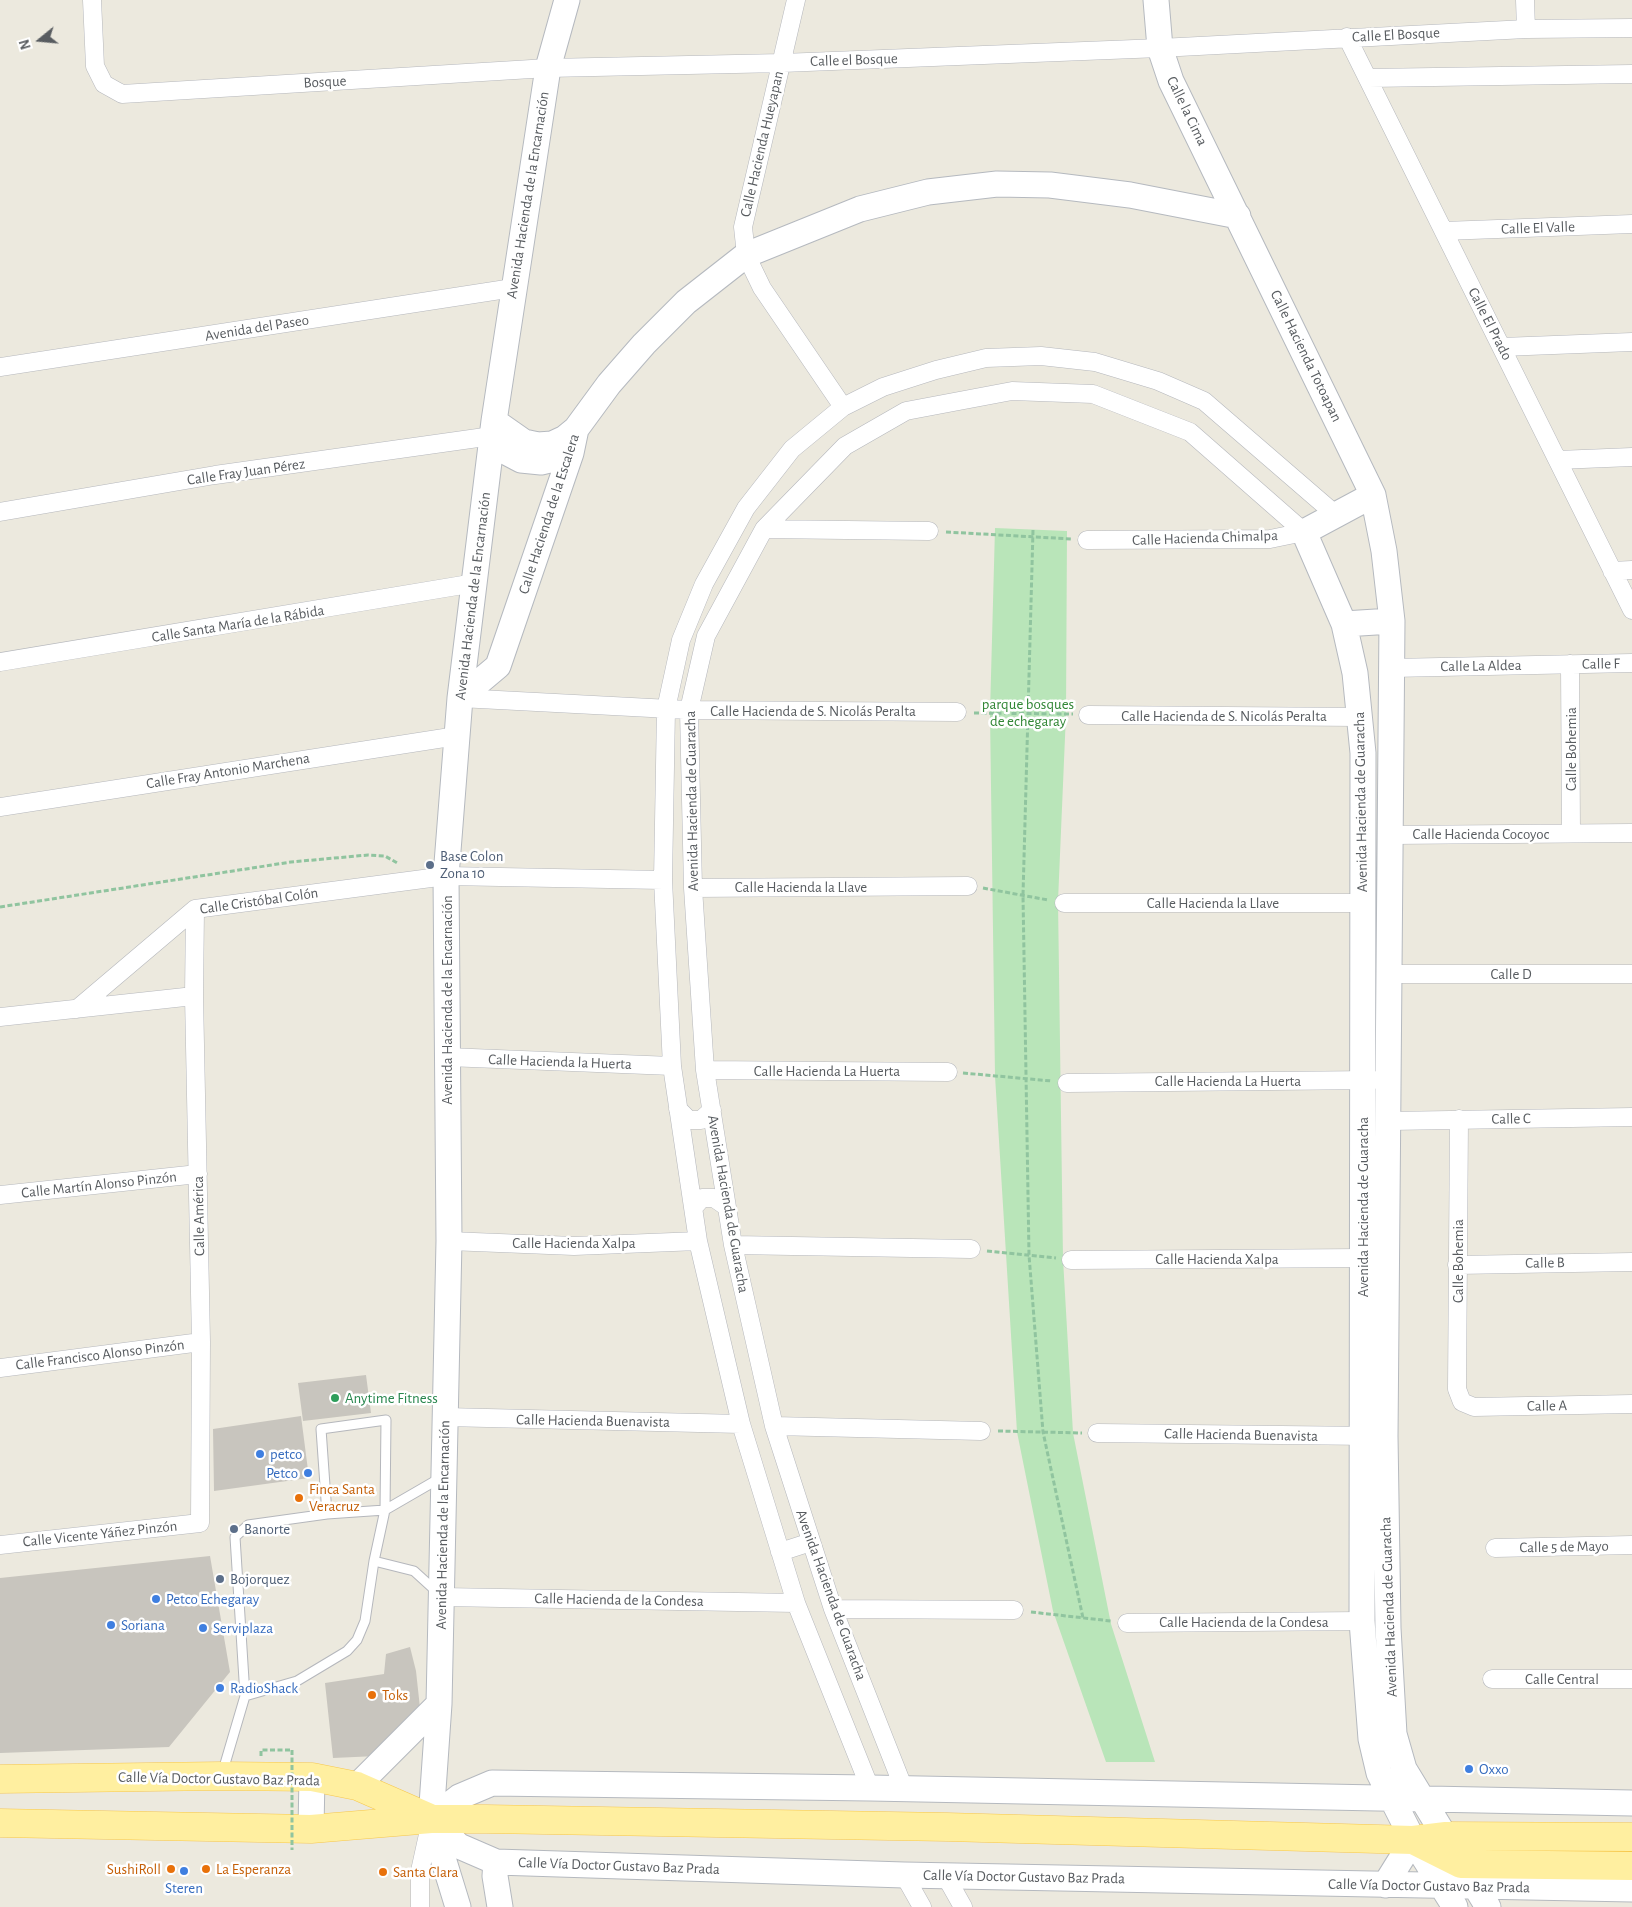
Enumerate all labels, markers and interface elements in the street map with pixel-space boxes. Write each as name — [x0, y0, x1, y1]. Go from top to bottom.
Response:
north arrow — [15, 15, 65, 65]
street label: Calle El Bosque — [1352, 24, 1440, 46]
text: N — [18, 38, 34, 51]
street label: Calle el Bosque — [810, 49, 898, 71]
street label: Calle Hacienda Hueyapan — [736, 69, 788, 219]
street label: Bosque — [303, 72, 347, 92]
street label: Calle la Cima — [1162, 73, 1212, 149]
street label: Avenida Hacienda de la Encarnación — [503, 90, 553, 300]
street label: Calle El Valle — [1501, 218, 1575, 238]
street label: Calle El Prado — [1464, 285, 1516, 363]
street label: Calle Hacienda Totoapan — [1266, 287, 1346, 425]
street label: Avenida del Paseo — [204, 311, 310, 345]
street label: Calle Hacienda de la Escalera — [515, 432, 583, 596]
street label: Calle Fray Juan Pérez — [186, 455, 306, 489]
street label: Avenida Hacienda de la Encarnación — [451, 491, 495, 701]
street label: Calle Hacienda Chimalpa — [1132, 526, 1278, 550]
street label: Calle Santa María de la Rábida — [150, 601, 326, 647]
street label: Calle F — [1582, 655, 1620, 673]
street label: Calle La Aldea — [1440, 656, 1522, 676]
park label: parque bosques de echegaray — [982, 695, 1074, 730]
street label: Calle Hacienda de S. Nicolás Peralta — [710, 702, 916, 720]
street label: Calle Hacienda de S. Nicolás Peralta — [1121, 707, 1327, 725]
street label: Calle Bohemia — [1562, 707, 1580, 791]
street label: Avenida Hacienda de Guaracha — [681, 711, 703, 891]
street label: Avenida Hacienda de Guaracha — [1350, 712, 1372, 892]
street label: Calle Fray Antonio Marchena — [145, 749, 311, 793]
street label: Calle Hacienda Cocoyoc — [1413, 825, 1549, 843]
place label: Base Colon Zona 10 — [440, 847, 503, 882]
marker: Base Colon Zona 10 — [424, 859, 436, 871]
street label: Calle Hacienda la Llave — [735, 878, 867, 896]
street label: Calle Cristóbal Colón — [199, 884, 319, 918]
street label: Calle Hacienda la Llave — [1147, 894, 1279, 912]
street label: Avenida Hacienda de la Encarnación — [438, 895, 456, 1105]
street label: Calle D — [1490, 965, 1532, 983]
street label: Calle Hacienda la Huerta — [488, 1050, 632, 1074]
street label: Calle Hacienda La Huerta — [754, 1062, 900, 1080]
street label: Calle Hacienda La Huerta — [1155, 1072, 1301, 1090]
street label: Calle C — [1491, 1110, 1531, 1128]
street label: Avenida Hacienda de Guaracha — [703, 1114, 753, 1294]
street label: Avenida Hacienda de Guaracha — [1354, 1117, 1372, 1297]
street label: Calle Martín Alonso Pinzón — [20, 1168, 178, 1202]
street label: Calle América — [189, 1176, 209, 1256]
street label: Calle Bohemia — [1449, 1219, 1467, 1303]
street label: Calle Hacienda Xalpa — [512, 1234, 636, 1252]
street label: Calle Hacienda Xalpa — [1155, 1250, 1279, 1268]
street label: Calle B — [1525, 1254, 1565, 1272]
street label: Calle Francisco Alonso Pinzón — [14, 1336, 186, 1374]
place label: Anytime Fitness — [345, 1389, 438, 1407]
marker: Anytime Fitness — [329, 1392, 341, 1404]
street label: Calle A — [1527, 1397, 1567, 1415]
street label: Calle Hacienda Buenavista — [516, 1411, 670, 1431]
street label: Avenida Hacienda de la Encarnación — [432, 1420, 454, 1630]
street label: Calle Hacienda Buenavista — [1164, 1425, 1318, 1445]
place label: petco — [270, 1445, 302, 1463]
marker: petco — [254, 1448, 266, 1460]
place label: Petco — [266, 1464, 298, 1482]
marker: Petco — [302, 1467, 314, 1479]
place label: Finca Santa Veracruz — [309, 1480, 375, 1515]
marker: Finca Santa Veracruz — [293, 1492, 305, 1504]
street label: Avenida Hacienda de Guaracha — [792, 1507, 870, 1683]
street label: Avenida Hacienda de Guaracha — [1377, 1516, 1401, 1698]
street label: Calle Vicente Yáñez Pinzón — [22, 1517, 178, 1551]
place label: Banorte — [244, 1520, 290, 1538]
marker: Banorte — [228, 1523, 240, 1535]
street label: Calle 5 de Mayo — [1519, 1537, 1609, 1557]
place label: Bojorquez — [230, 1570, 290, 1588]
marker: Bojorquez — [214, 1573, 226, 1585]
place label: Petco Echegaray — [166, 1590, 259, 1608]
street label: Calle Hacienda de la Condesa — [534, 1590, 704, 1610]
marker: Petco Echegaray — [150, 1593, 162, 1605]
street label: Calle Hacienda de la Condesa — [1159, 1613, 1329, 1631]
place label: Soriana — [121, 1616, 165, 1634]
marker: Soriana — [105, 1619, 117, 1631]
place label: Serviplaza — [213, 1619, 273, 1637]
marker: Serviplaza — [197, 1622, 209, 1634]
street label: Calle Central — [1525, 1670, 1599, 1688]
place label: RadioShack — [230, 1679, 298, 1697]
marker: RadioShack — [214, 1682, 226, 1694]
place label: Toks — [382, 1686, 408, 1704]
marker: Toks — [366, 1689, 378, 1701]
place label: Oxxo — [1479, 1760, 1509, 1778]
marker: Oxxo — [1463, 1763, 1475, 1775]
street label: Calle Vía Doctor Gustavo Baz Prada — [118, 1768, 320, 1790]
street label: Calle Vía Doctor Gustavo Baz Prada — [518, 1853, 720, 1879]
place label: SushiRoll — [107, 1860, 161, 1878]
place label: La Esperanza — [216, 1860, 291, 1878]
marker: SushiRoll — [165, 1863, 177, 1875]
marker: La Esperanza — [200, 1863, 212, 1875]
place label: Santa Clara — [393, 1863, 458, 1881]
marker: Steren — [178, 1865, 190, 1877]
marker: Santa Clara — [377, 1866, 389, 1878]
street label: Calle Vía Doctor Gustavo Baz Prada — [923, 1866, 1125, 1888]
street label: Calle Vía Doctor Gustavo Baz Prada — [1328, 1875, 1530, 1897]
place label: Steren — [165, 1879, 203, 1897]

